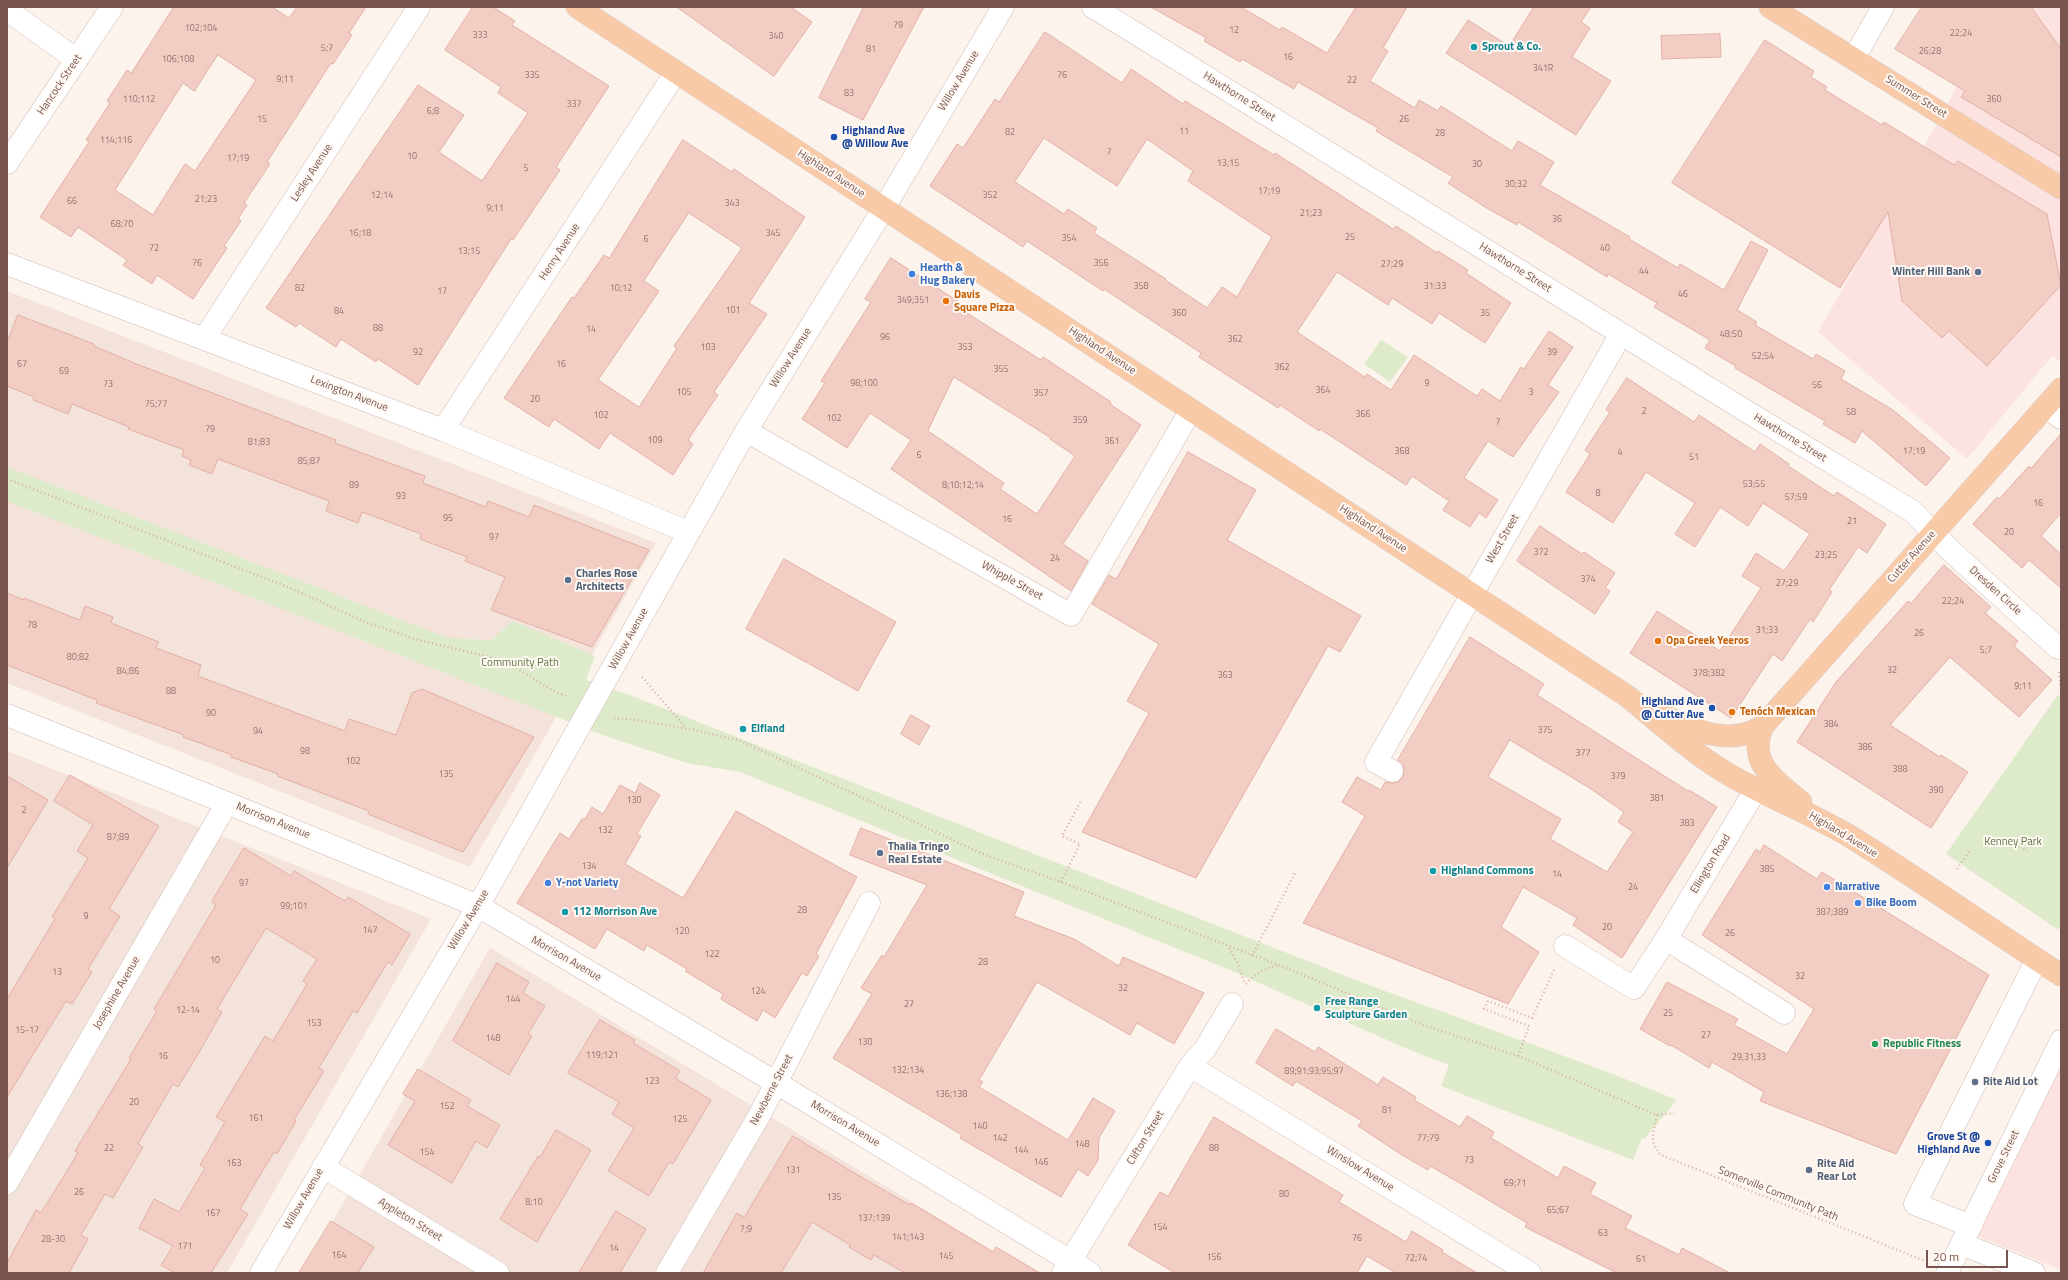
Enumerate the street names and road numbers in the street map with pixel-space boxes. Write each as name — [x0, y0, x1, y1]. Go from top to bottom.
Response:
street label: Willow Avenue — [936, 48, 982, 114]
street label: Hancock Street — [35, 52, 85, 118]
street label: Hawthorne Street — [1200, 69, 1278, 125]
street label: Summer Street — [1883, 73, 1949, 121]
street label: Lesley Avenue — [288, 142, 336, 204]
street label: Highland Avenue — [795, 147, 867, 201]
street label: Henry Avenue — [537, 221, 583, 283]
street label: Hawthorne Street — [1476, 240, 1554, 296]
street label: Highland Avenue — [1066, 324, 1138, 378]
street label: Willow Avenue — [767, 326, 815, 390]
street label: Lexington Avenue — [308, 373, 390, 415]
street label: Hawthorne Street — [1751, 411, 1829, 465]
street label: Highland Avenue — [1337, 502, 1409, 556]
street label: West Street — [1484, 512, 1522, 566]
street label: Cutter Avenue — [1885, 528, 1939, 586]
street label: Whipple Street — [979, 559, 1045, 603]
street label: Dresden Circle — [1966, 564, 2024, 618]
street label: Willow Avenue — [607, 606, 651, 672]
street label: Morrison Avenue — [234, 800, 312, 842]
street label: Highland Avenue — [1806, 809, 1880, 861]
street label: Ellington Road — [1688, 832, 1734, 896]
street label: Willow Avenue — [446, 887, 492, 953]
street label: Morrison Avenue — [529, 934, 603, 984]
street label: Josephine Avenue — [91, 954, 143, 1032]
street label: Newberne Street — [748, 1052, 796, 1128]
street label: Morrison Avenue — [808, 1098, 882, 1150]
street label: Clifton Street — [1125, 1108, 1167, 1168]
street label: Grove Street — [1985, 1128, 2023, 1186]
street label: Winslow Avenue — [1324, 1144, 1396, 1194]
street label: Somerville Community Path — [1716, 1164, 1840, 1224]
street label: Willow Avenue — [281, 1166, 327, 1232]
street label: Appleton Street — [375, 1196, 445, 1244]

